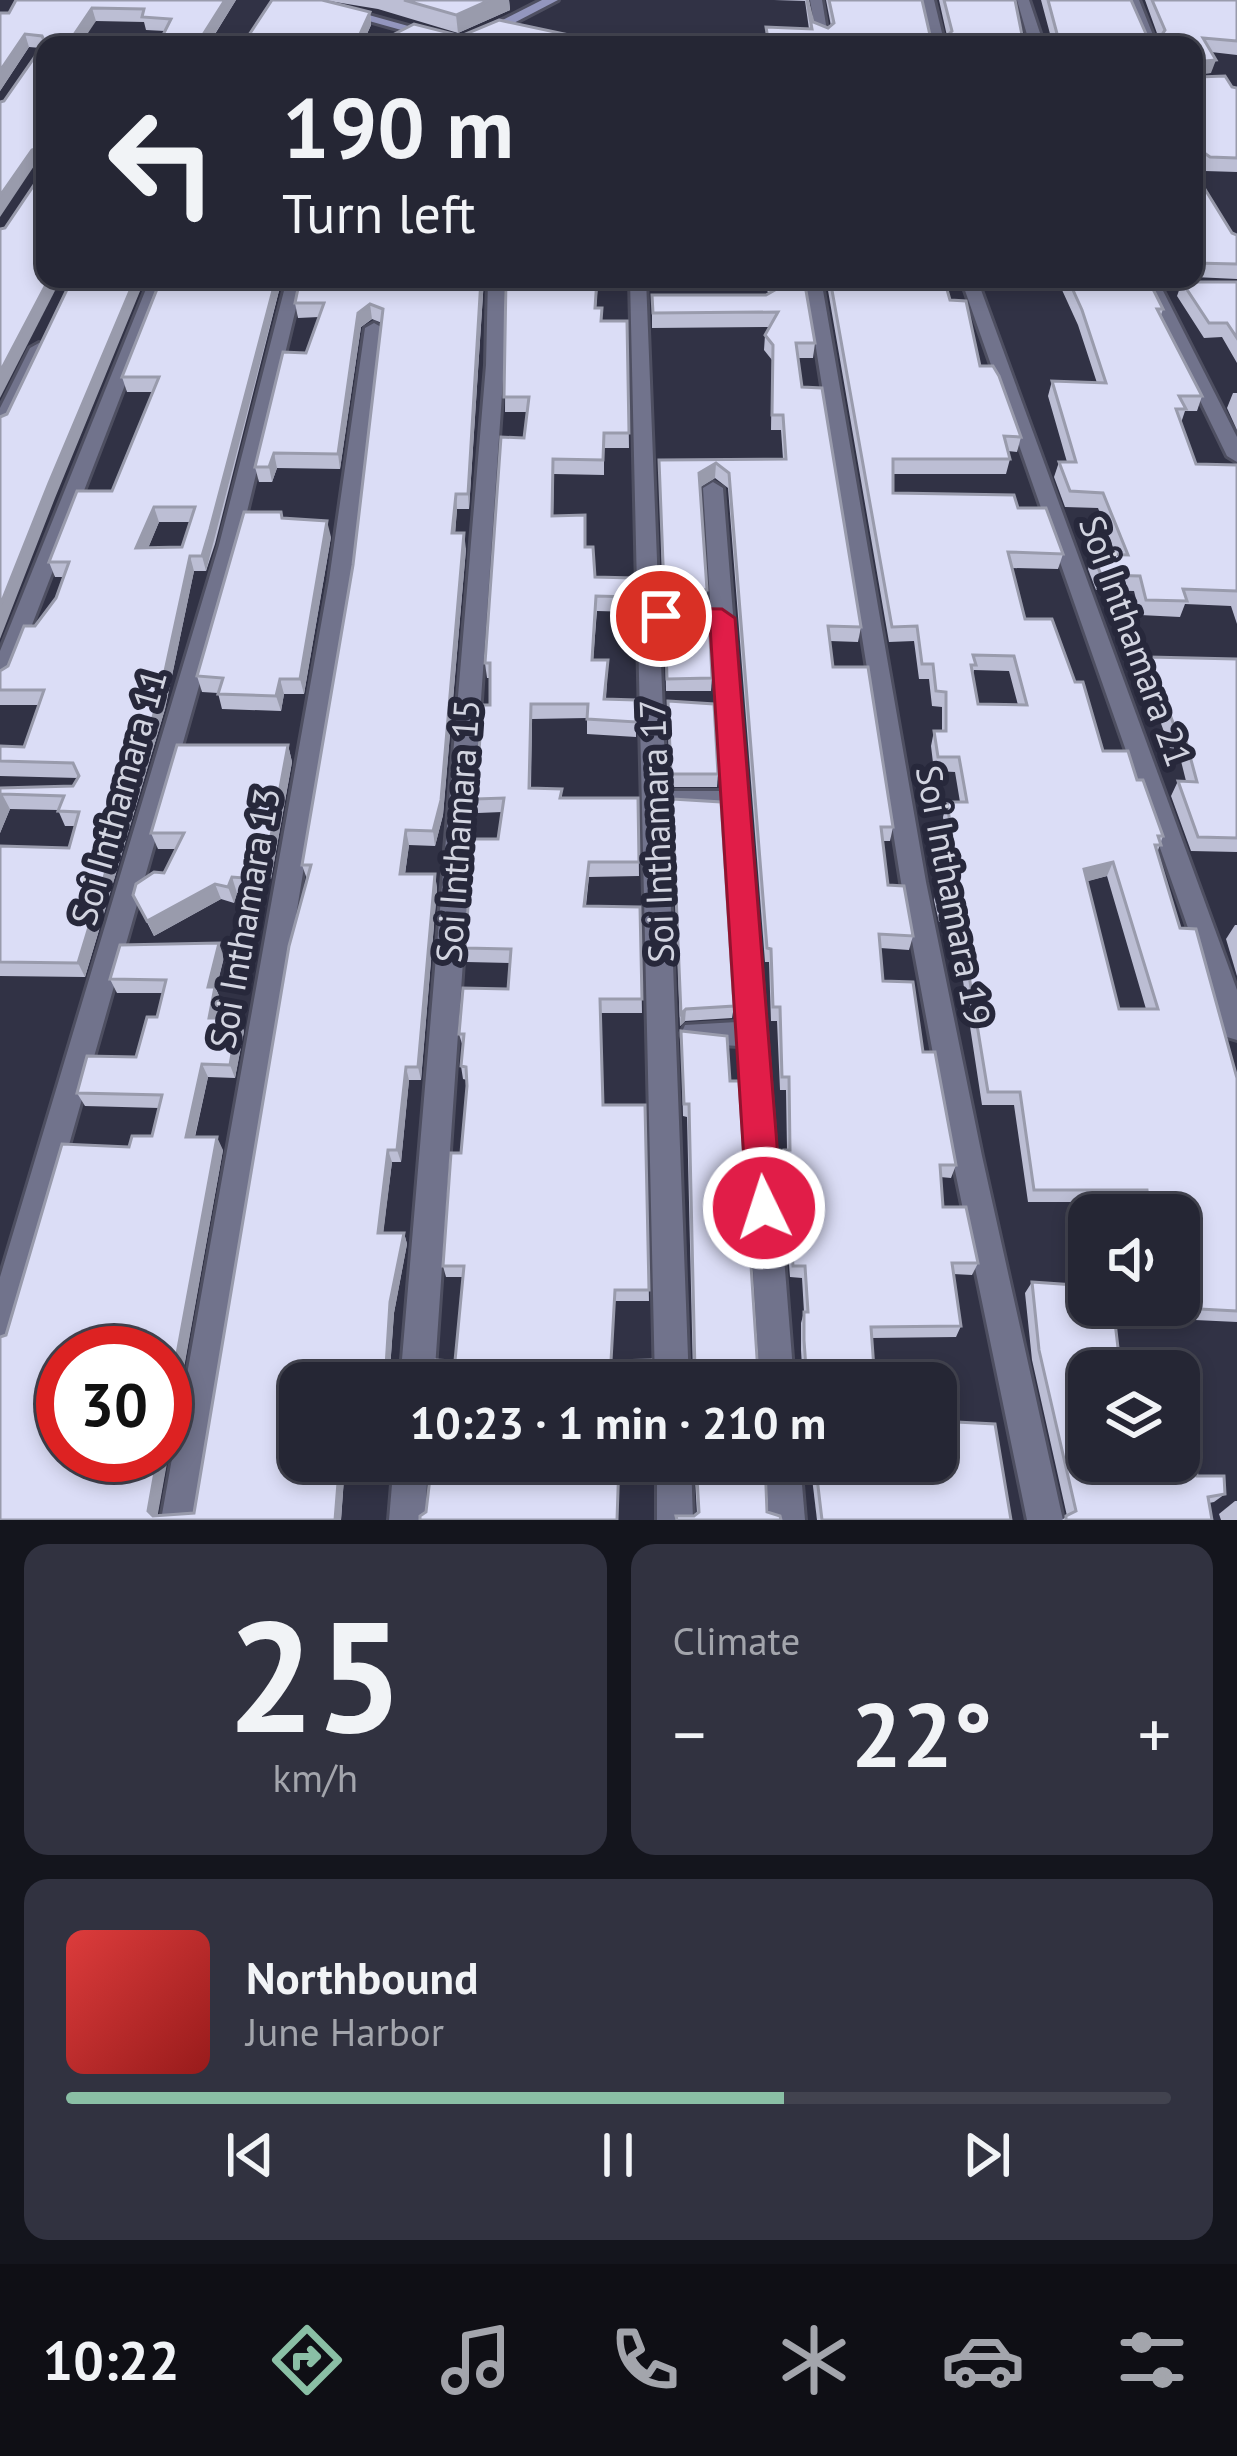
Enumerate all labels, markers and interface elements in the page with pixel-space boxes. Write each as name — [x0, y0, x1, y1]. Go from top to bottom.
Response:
text: 190 m — [282, 72, 514, 181]
icon: left — [84, 84, 240, 240]
text: Turn left — [282, 178, 476, 248]
street label: Soi Inthamara 21 — [1069, 509, 1203, 773]
pin — [610, 565, 712, 667]
icon: arrive — [628, 583, 694, 649]
street label: Soi Inthamara 11 — [59, 664, 177, 930]
street label: Soi Inthamara 15 — [424, 698, 490, 964]
street label: Soi Inthamara 17 — [628, 698, 684, 964]
street label: Soi Inthamara 19 — [906, 761, 1002, 1029]
street label: Soi Inthamara 13 — [198, 784, 290, 1052]
position arrow — [701, 1145, 827, 1271]
map controls — [1068, 1194, 1200, 1482]
button: sound — [1068, 1194, 1200, 1326]
speed limit sign: 30 — [36, 1326, 192, 1482]
button: layers — [1068, 1350, 1200, 1482]
text: 10:23 · 1 min · 210 m — [410, 1393, 826, 1451]
text: 25 — [227, 1573, 404, 1775]
text: Climate — [673, 1615, 800, 1666]
text: 22° — [851, 1675, 992, 1792]
text: − — [673, 1691, 706, 1776]
text: + — [1138, 1691, 1171, 1776]
text: km/h — [273, 1752, 358, 1803]
text: Northbound — [246, 1948, 478, 2006]
text: June Harbor — [246, 2006, 444, 2057]
icon: previous — [217, 2122, 283, 2188]
icon: pause — [585, 2122, 651, 2188]
icon: next — [954, 2122, 1020, 2188]
icon: directions — [265, 2318, 349, 2402]
icon: music — [434, 2318, 518, 2402]
icon: phone — [603, 2318, 687, 2402]
icon: climate — [772, 2318, 856, 2402]
icon: car — [941, 2318, 1025, 2402]
icon: filters — [1110, 2318, 1194, 2402]
text: 10:22 — [43, 2325, 180, 2395]

